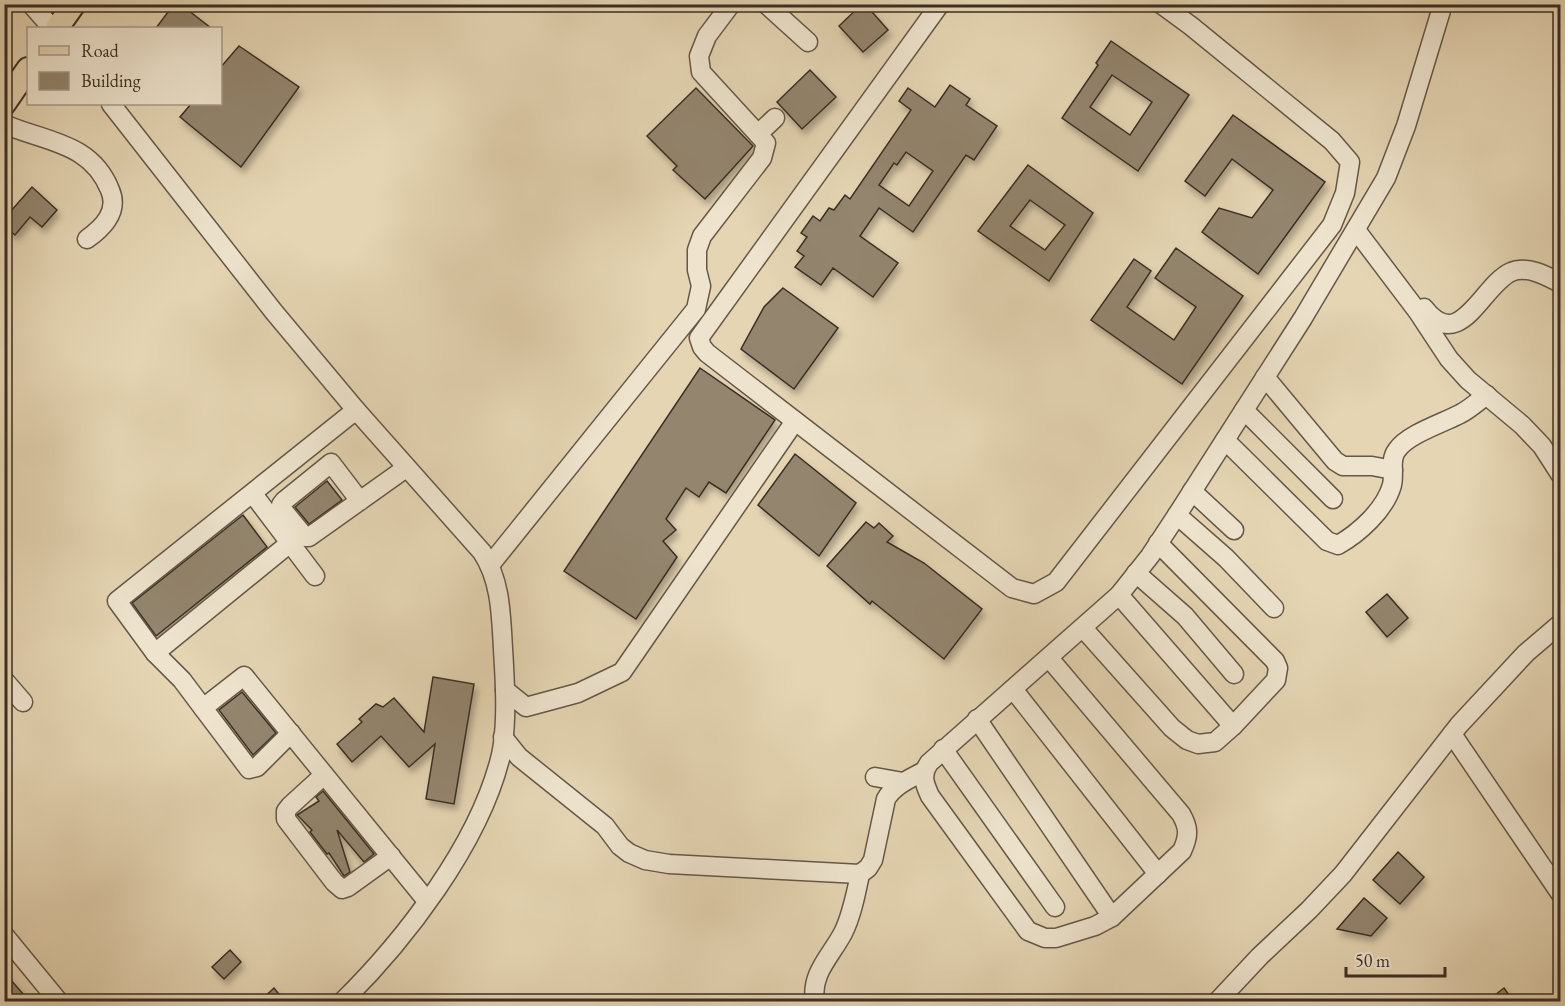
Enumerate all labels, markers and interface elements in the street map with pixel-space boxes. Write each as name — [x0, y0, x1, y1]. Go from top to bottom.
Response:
legend — [27, 27, 222, 105]
text: Road — [81, 39, 120, 62]
text: Building — [81, 69, 141, 92]
scale bar — [1346, 940, 1445, 978]
text: 50 m — [1355, 949, 1390, 972]

